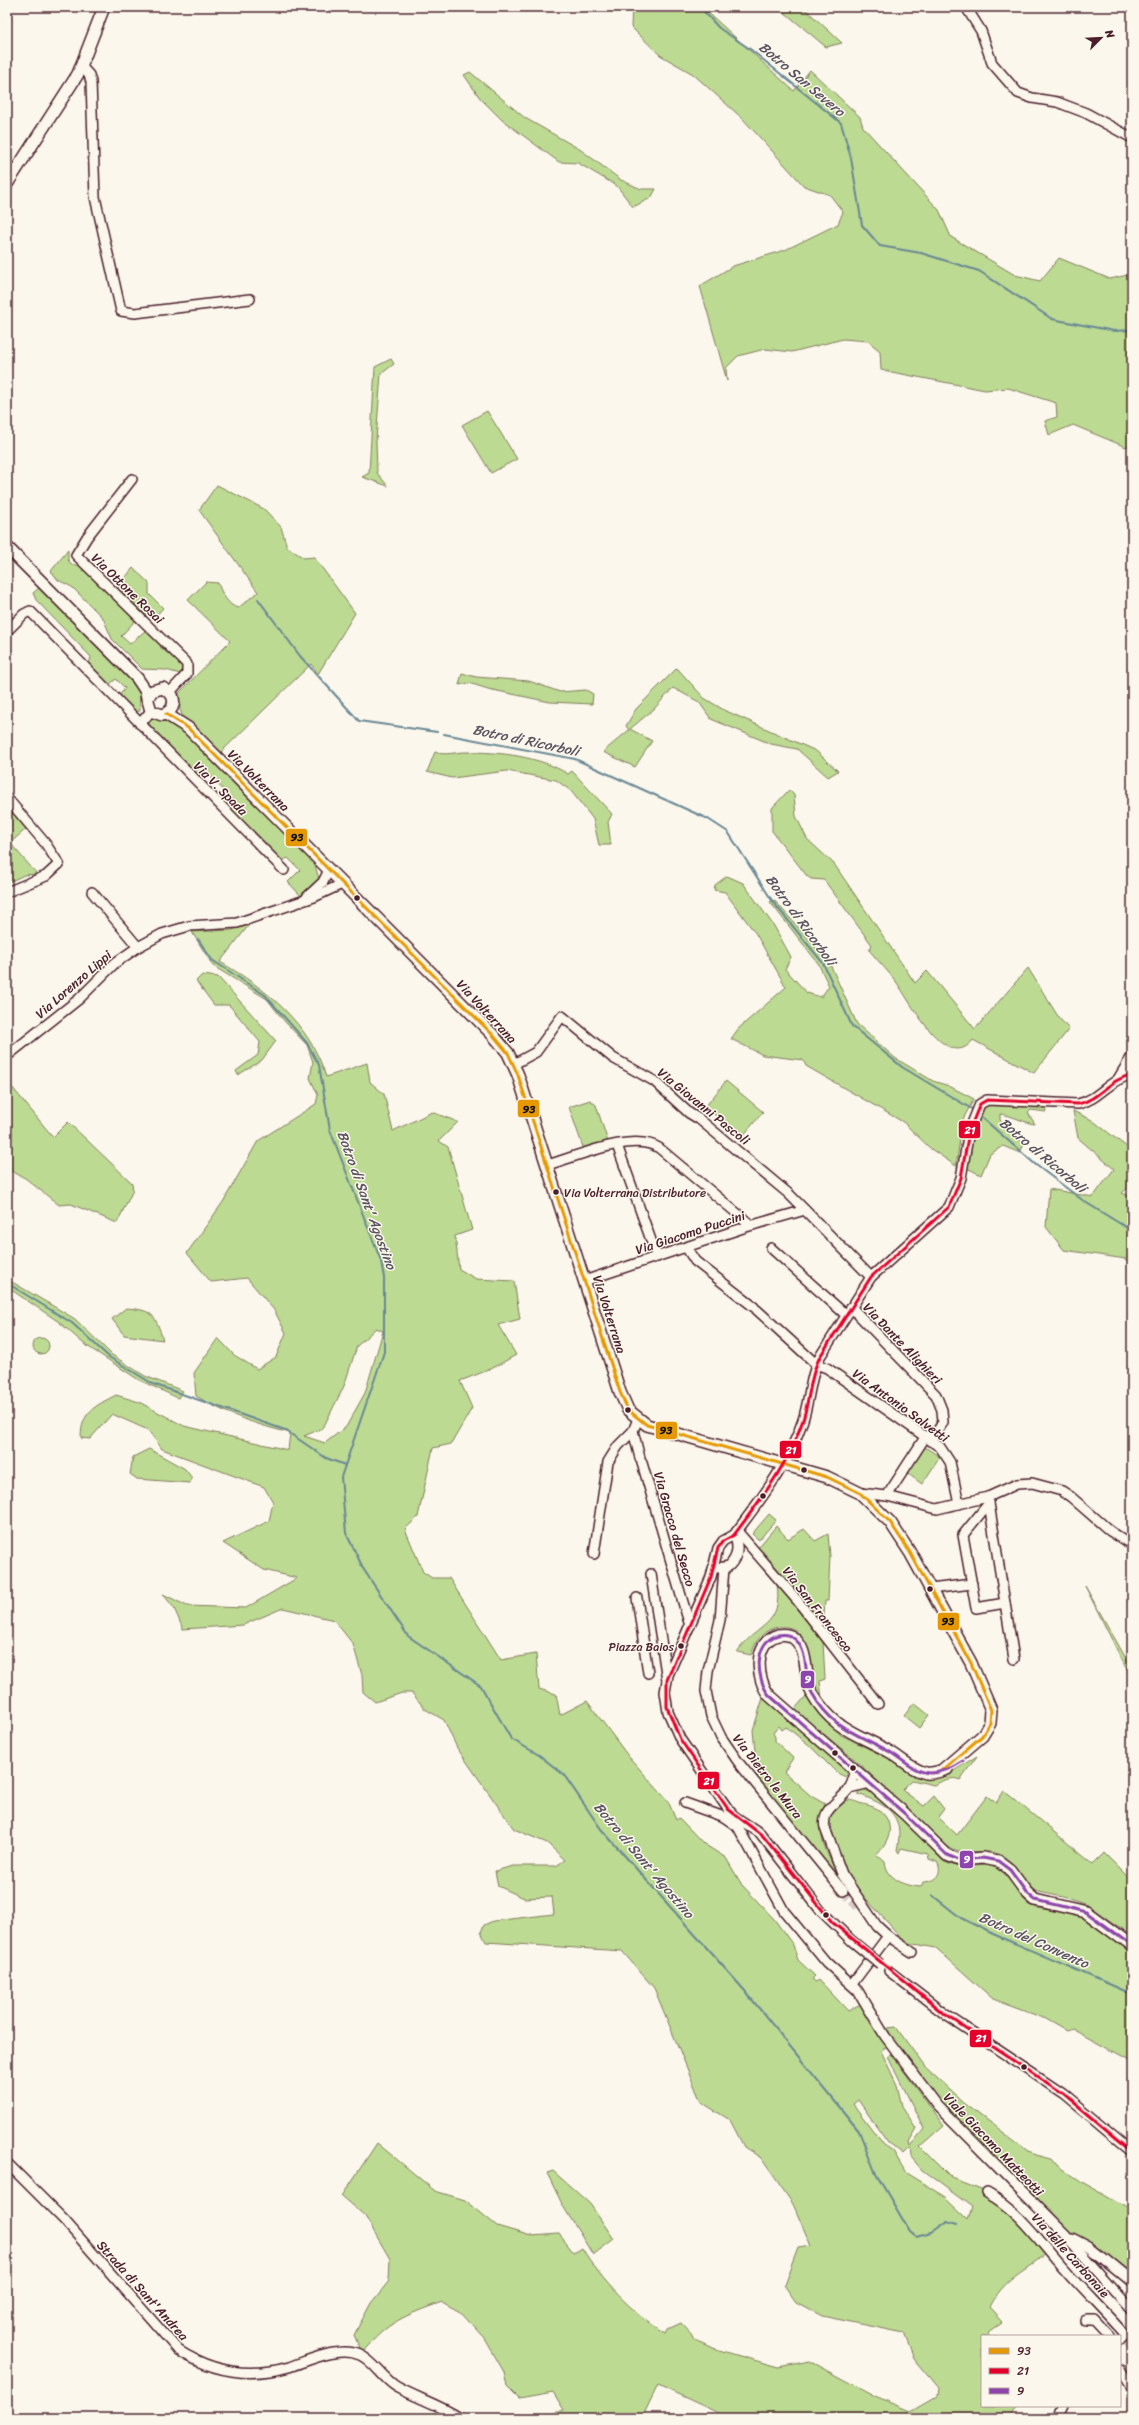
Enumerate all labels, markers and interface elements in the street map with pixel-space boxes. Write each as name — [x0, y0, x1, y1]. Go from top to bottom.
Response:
north arrow — [1081, 18, 1121, 58]
text: N — [1099, 26, 1120, 42]
water label: Botro San Severo — [753, 36, 851, 124]
street label: Via Ottone Rosai — [86, 547, 170, 630]
water label: Botro di Ricorboli — [471, 717, 584, 765]
street label: Via Volterrana — [222, 744, 296, 817]
street label: Via V. Spada — [188, 755, 254, 822]
line badge: 93 — [285, 828, 308, 847]
text: 93 — [291, 828, 304, 847]
water label: Botro di Ricorboli — [759, 869, 844, 974]
unlabelled marker — [352, 893, 362, 903]
street label: Via Lorenzo Lippi — [30, 944, 117, 1024]
street label: Via Volterrana — [451, 974, 523, 1049]
street label: Via Giovanni Pascoli — [652, 1062, 755, 1151]
line badge: 93 — [517, 1099, 540, 1118]
text: 93 — [523, 1100, 536, 1119]
water label: Botro di Ricorboli — [993, 1111, 1094, 1202]
line badge: 21 — [958, 1120, 981, 1139]
text: 21 — [963, 1121, 976, 1140]
water label: Botro di Sant' Agostino — [330, 1127, 404, 1274]
place label: Via Volterrana Distributore — [564, 1182, 706, 1204]
marker: Via Volterrana Distributore — [551, 1187, 561, 1197]
street label: Via Giacomo Puccini — [632, 1204, 748, 1261]
street label: Via Volterrana — [586, 1272, 633, 1357]
street label: Via Dante Alighieri — [857, 1297, 948, 1390]
street label: Via Antonio Salvetti — [847, 1362, 954, 1449]
unlabelled marker — [623, 1405, 633, 1415]
line badge: 93 — [655, 1421, 678, 1440]
text: 93 — [660, 1421, 673, 1440]
line badge: 21 — [779, 1440, 802, 1459]
text: 21 — [784, 1441, 797, 1460]
unlabelled marker — [799, 1465, 809, 1475]
street label: Via Gracco del Secco — [647, 1469, 702, 1590]
unlabelled marker — [758, 1491, 768, 1501]
street label: Via San Francesco — [776, 1561, 859, 1658]
unlabelled marker — [925, 1584, 935, 1594]
line badge: 93 — [937, 1612, 960, 1631]
text: 93 — [942, 1612, 955, 1631]
place label: Piazza Baios — [608, 1636, 674, 1658]
marker: Piazza Baios — [676, 1641, 686, 1651]
line badge: 9 — [800, 1670, 815, 1689]
text: 9 — [805, 1670, 812, 1689]
street label: Via Dietro le Mura — [727, 1729, 809, 1824]
unlabelled marker — [830, 1748, 840, 1758]
unlabelled marker — [848, 1763, 858, 1773]
line badge: 21 — [697, 1771, 720, 1790]
text: 21 — [702, 1772, 715, 1791]
water label: Botro di Sant' Agostino — [587, 1796, 701, 1925]
line badge: 9 — [959, 1850, 974, 1869]
text: 9 — [964, 1850, 971, 1869]
water label: Botro del Convento — [975, 1905, 1094, 1976]
unlabelled marker — [821, 1910, 831, 1920]
line badge: 21 — [969, 2029, 992, 2048]
text: 21 — [974, 2029, 987, 2048]
unlabelled marker — [1019, 2062, 1029, 2072]
street label: Viale Giacomo Matteotti — [938, 2087, 1050, 2202]
street label: Via delle Carbonaie — [1026, 2207, 1116, 2303]
street label: Strada di Sant'Andrea — [91, 2235, 195, 2346]
legend — [981, 2335, 1121, 2407]
text: 93 — [1017, 2340, 1031, 2362]
text: 21 — [1017, 2360, 1029, 2382]
text: 9 — [1017, 2380, 1024, 2402]

